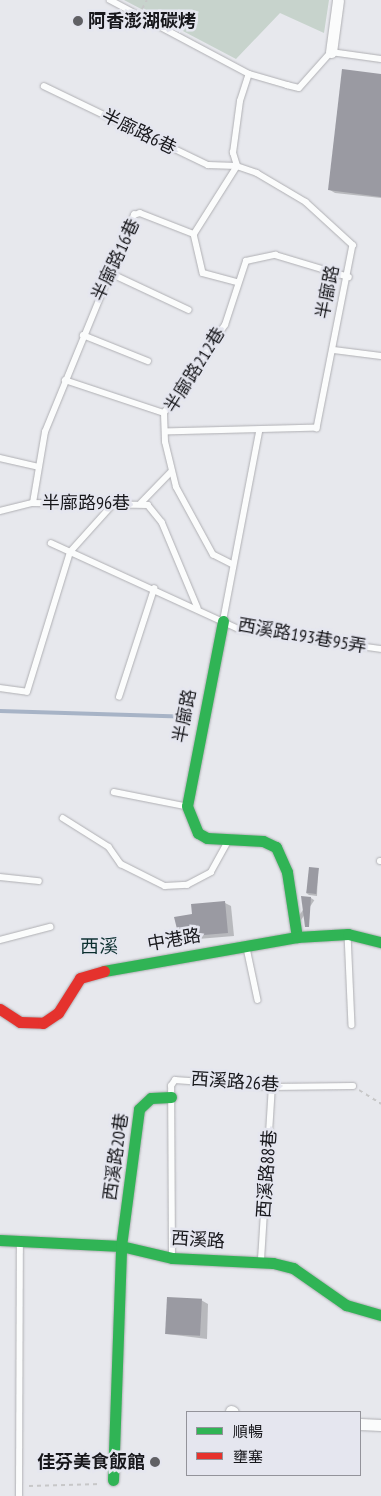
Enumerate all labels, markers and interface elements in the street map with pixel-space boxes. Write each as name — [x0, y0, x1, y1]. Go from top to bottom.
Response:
place label: 阿香澎湖碳烤 — [88, 10, 196, 32]
marker: 阿香澎湖碳烤 — [72, 15, 84, 27]
street label: 半廍路6巷 — [98, 105, 180, 159]
street label: 半廍路16巷 — [88, 215, 144, 305]
street label: 半廍路 — [312, 263, 344, 321]
street label: 半廍路212巷 — [160, 323, 230, 417]
street label: 半廍路96巷 — [42, 492, 130, 514]
street label: 西溪路193巷95弄 — [236, 614, 368, 658]
street label: 半廍路 — [169, 687, 201, 745]
street label: 中港路 — [146, 925, 202, 955]
district label: 西溪 — [80, 936, 118, 958]
street label: 西溪路26巷 — [190, 1068, 280, 1096]
street label: 西溪路20巷 — [99, 1112, 133, 1202]
street label: 西溪路88巷 — [253, 1129, 281, 1219]
street label: 西溪路 — [170, 1227, 226, 1253]
legend — [186, 1411, 361, 1476]
text: 順暢 — [233, 1422, 263, 1441]
text: 壅塞 — [233, 1447, 263, 1466]
place label: 佳芬美食飯館 — [37, 1451, 145, 1473]
marker: 佳芬美食飯館 — [149, 1456, 161, 1468]

